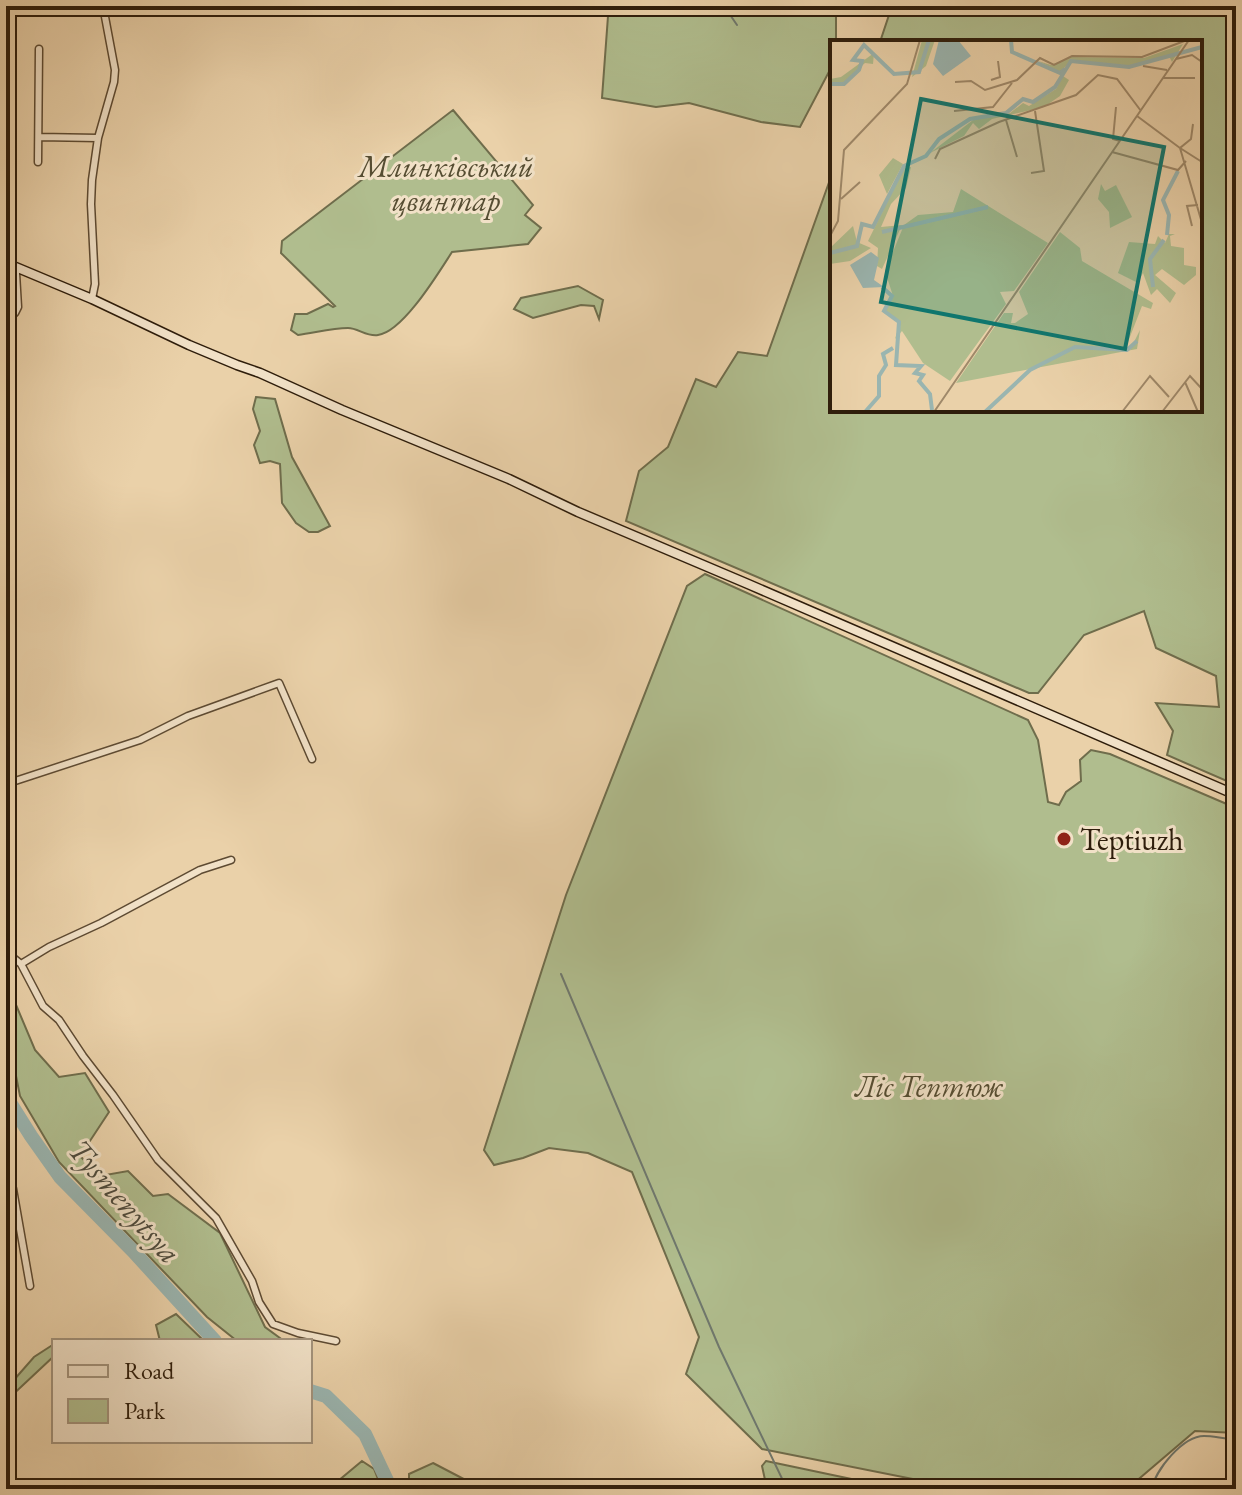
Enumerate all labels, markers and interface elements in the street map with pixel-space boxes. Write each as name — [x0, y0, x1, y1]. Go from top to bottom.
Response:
inset map — [830, 40, 1202, 412]
park label: Млинківський цвинтар — [356, 147, 534, 220]
place label: Teptiuzh — [1080, 820, 1184, 859]
marker: Teptiuzh — [1055, 830, 1073, 848]
park label: Ліс Тептюж — [853, 1067, 1003, 1106]
water label: Tysmenytsya — [59, 1130, 191, 1272]
legend — [52, 1339, 312, 1443]
text: Road — [124, 1355, 175, 1386]
text: Park — [124, 1395, 166, 1426]

